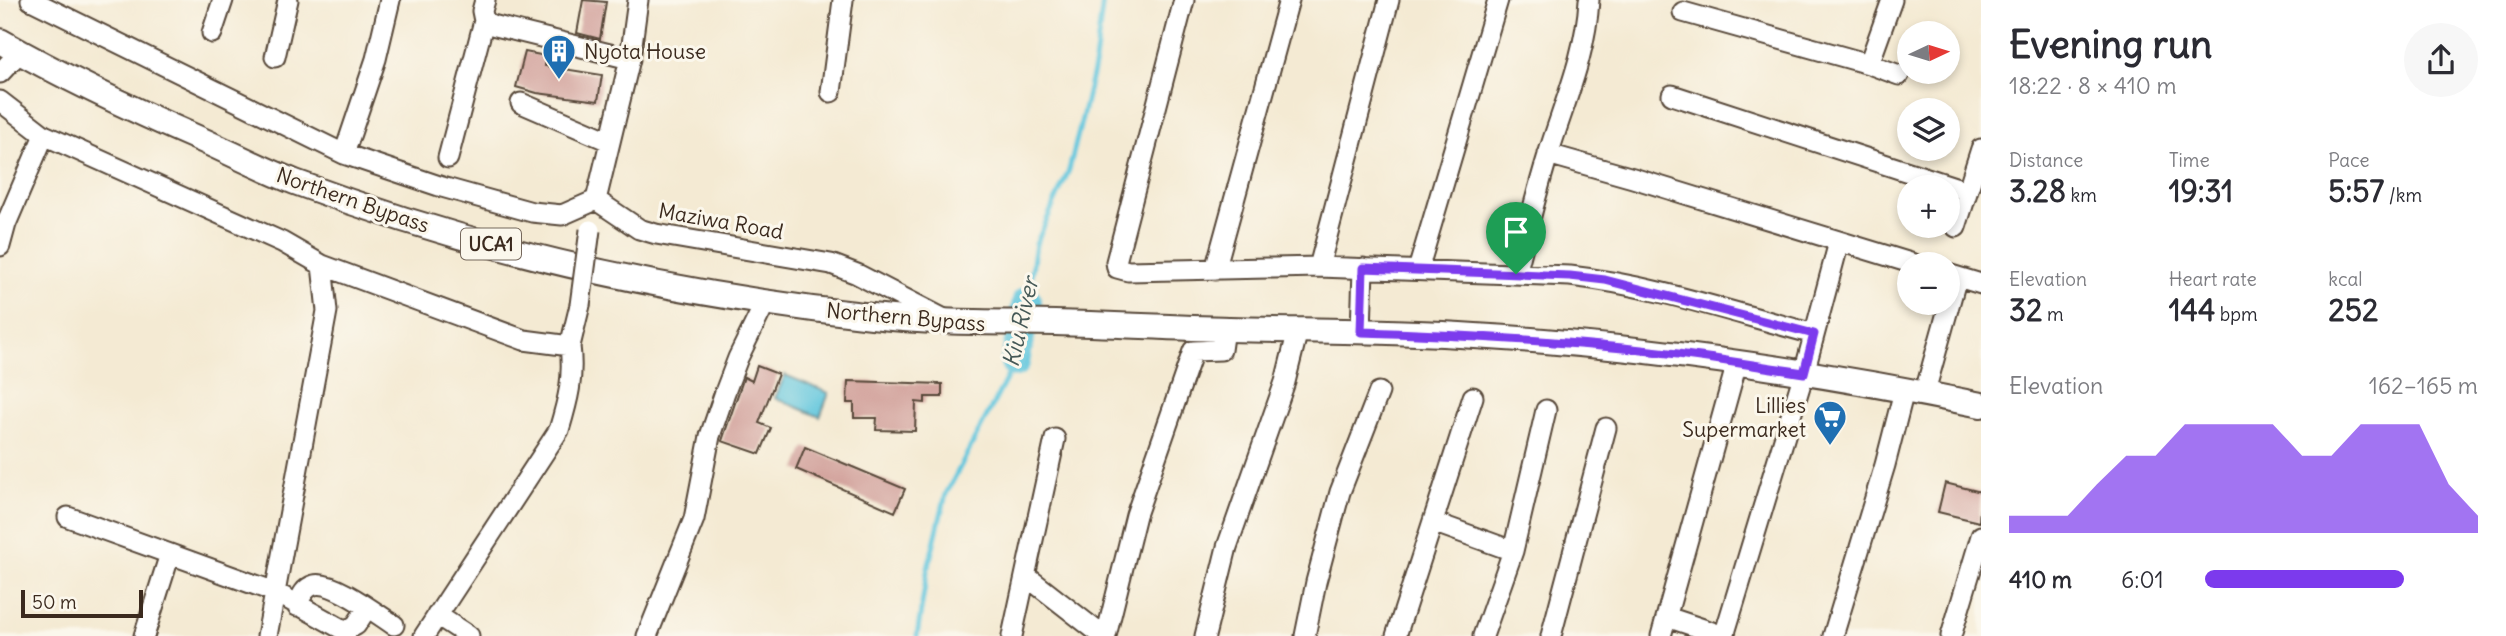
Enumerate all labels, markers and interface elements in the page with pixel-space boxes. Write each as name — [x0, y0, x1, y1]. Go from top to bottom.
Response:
north arrow — [1897, 21, 1960, 84]
map controls — [1897, 21, 1960, 315]
text: Evening run — [2009, 21, 2212, 68]
button: share — [2404, 23, 2478, 97]
building icon: Nyota House — [540, 32, 578, 81]
place label: Nyota House — [584, 38, 706, 65]
text: 18:22 · 8 × 410 m — [2009, 71, 2177, 100]
button: layers — [1897, 98, 1960, 161]
text: Distance — [2009, 148, 2083, 172]
text: Time — [2169, 148, 2210, 172]
text: Pace — [2328, 148, 2370, 172]
street label: Northern Bypass — [273, 161, 433, 239]
text: 3.28 — [2009, 172, 2066, 210]
text: 19:31 — [2169, 172, 2233, 210]
text: 5:57 — [2328, 172, 2384, 210]
button: + — [1897, 175, 1960, 238]
text: km — [2066, 183, 2097, 207]
text: /km — [2384, 183, 2422, 207]
street label: Maziwa Road — [656, 197, 786, 245]
pin — [1486, 202, 1546, 274]
icon: arrive — [1497, 213, 1535, 251]
road number: UCA1 — [461, 228, 521, 260]
button: − — [1897, 252, 1960, 315]
text: Elevation — [2009, 267, 2087, 291]
text: Heart rate — [2169, 267, 2257, 291]
text: kcal — [2328, 267, 2363, 291]
water label: Kiu River — [996, 272, 1045, 370]
text: 32 — [2009, 291, 2042, 329]
text: 144 — [2169, 291, 2215, 329]
text: 252 — [2328, 291, 2378, 329]
street label: Northern Bypass — [825, 297, 987, 337]
text: m — [2042, 302, 2064, 326]
text: bpm — [2215, 302, 2258, 326]
text: Elevation — [2009, 371, 2103, 400]
text: 162–165 m — [2369, 371, 2478, 400]
place label: Lillies Supermarket — [1682, 392, 1806, 443]
supermarket icon: Lillies Supermarket — [1811, 398, 1849, 447]
text: 410 m — [2009, 565, 2072, 594]
text: 6:01 — [2121, 565, 2164, 594]
scale bar — [21, 587, 144, 619]
text: 50 m — [32, 590, 77, 614]

